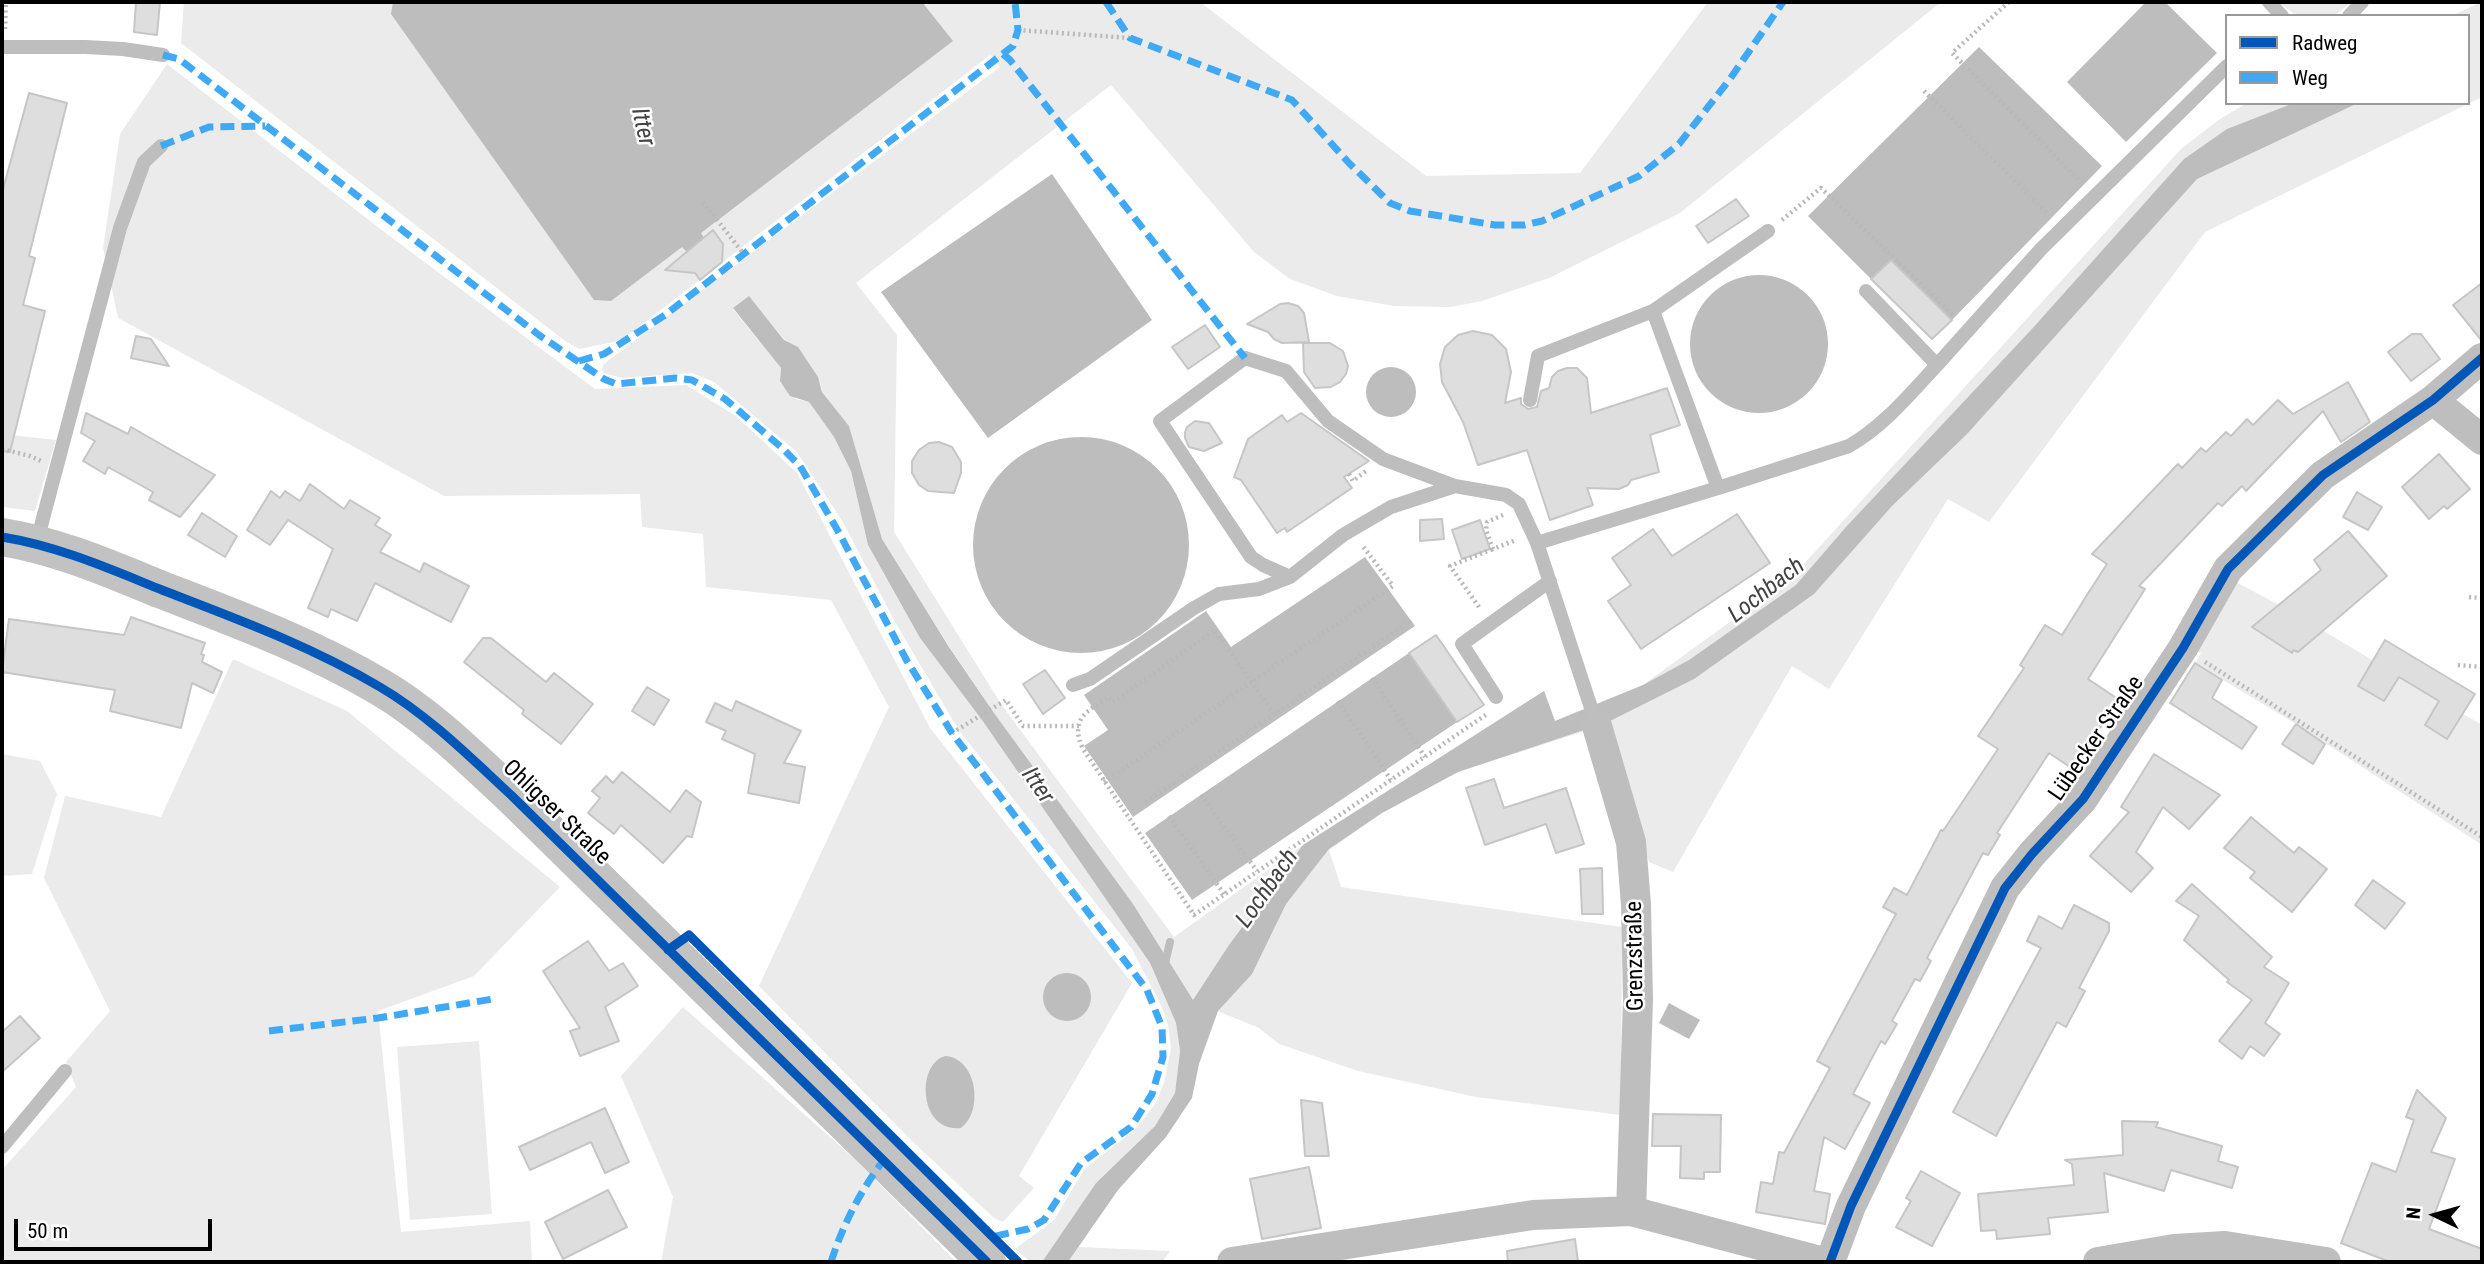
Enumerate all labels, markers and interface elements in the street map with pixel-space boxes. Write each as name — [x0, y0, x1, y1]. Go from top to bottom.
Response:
legend — [2225, 14, 2470, 105]
text: Radweg — [2292, 31, 2357, 55]
text: Weg — [2292, 66, 2328, 90]
water label: Itter — [624, 105, 660, 149]
water label: Lochbach — [1723, 552, 1811, 630]
street label: Lübecker Straße — [2044, 671, 2150, 807]
street label: Ohligser Straße — [496, 755, 616, 871]
water label: Itter — [1014, 762, 1060, 810]
water label: Lochbach — [1231, 844, 1305, 934]
street label: Grenzstraße — [1621, 901, 1651, 1011]
north arrow — [2400, 1180, 2470, 1250]
scale bar — [18, 1204, 215, 1248]
text: N — [2402, 1206, 2426, 1220]
text: 50 m — [27, 1219, 68, 1243]

